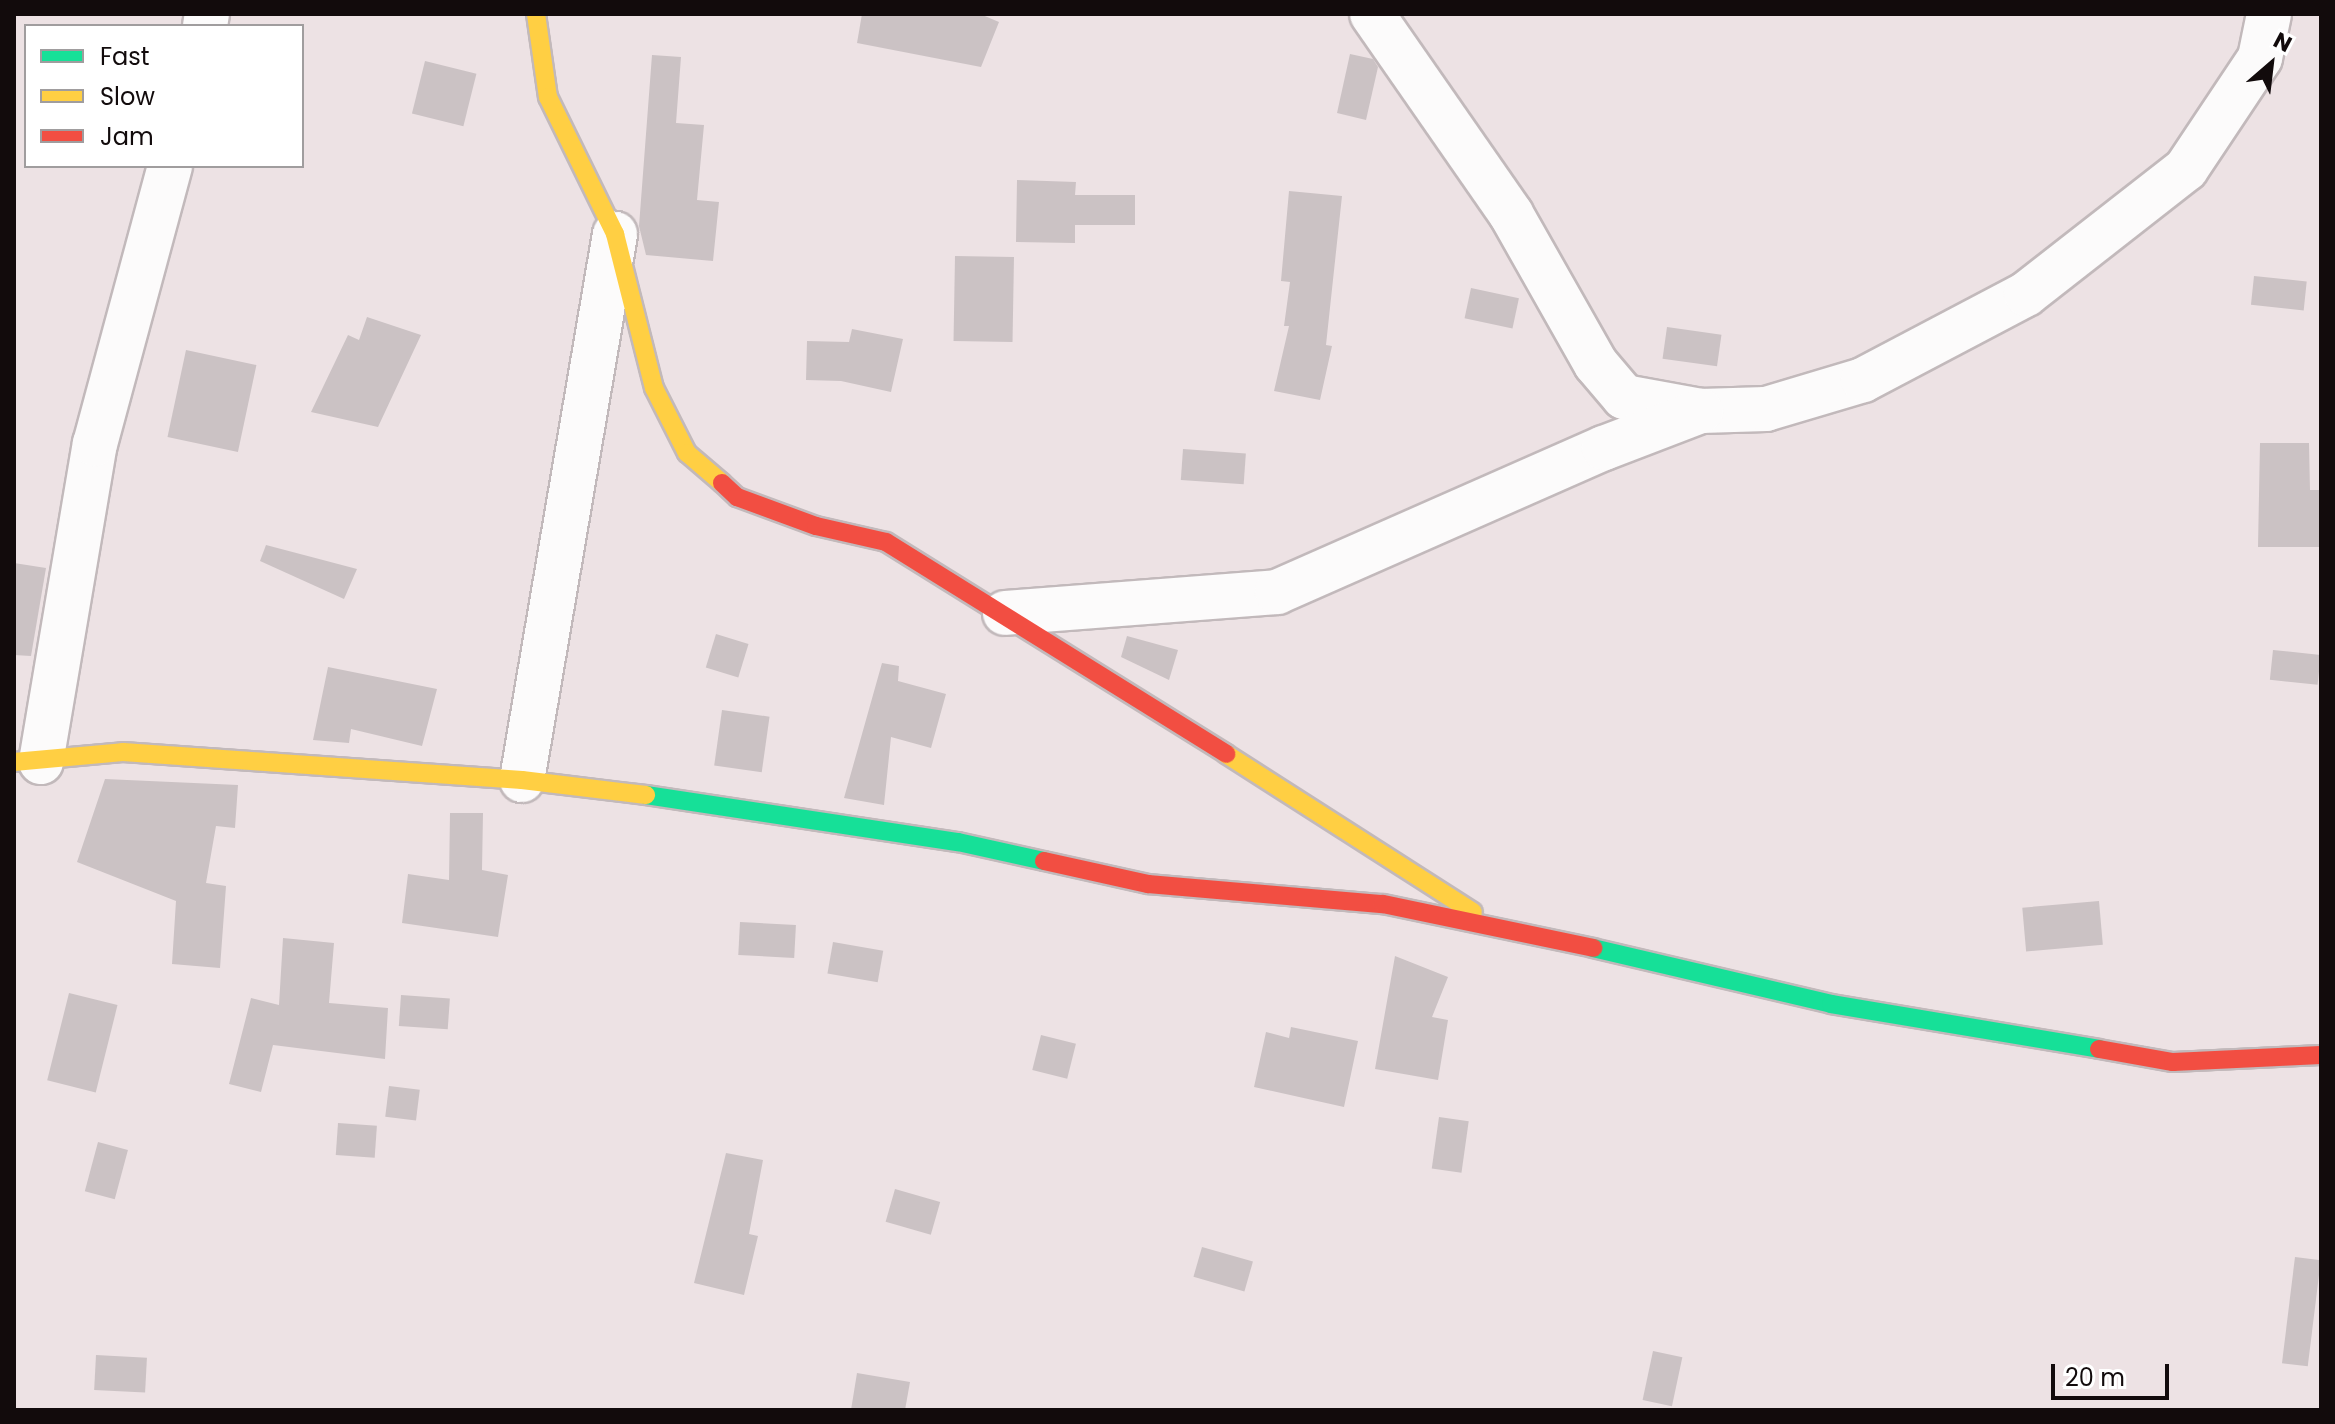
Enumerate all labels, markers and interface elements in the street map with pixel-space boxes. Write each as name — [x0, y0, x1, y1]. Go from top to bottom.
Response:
legend — [24, 24, 304, 168]
north arrow — [2231, 24, 2311, 104]
text: N — [2268, 25, 2297, 60]
text: Fast — [100, 40, 150, 73]
text: Slow — [100, 80, 155, 113]
text: Jam — [100, 120, 154, 153]
scale bar — [2055, 1348, 2173, 1398]
text: 20 m — [2065, 1361, 2125, 1394]

